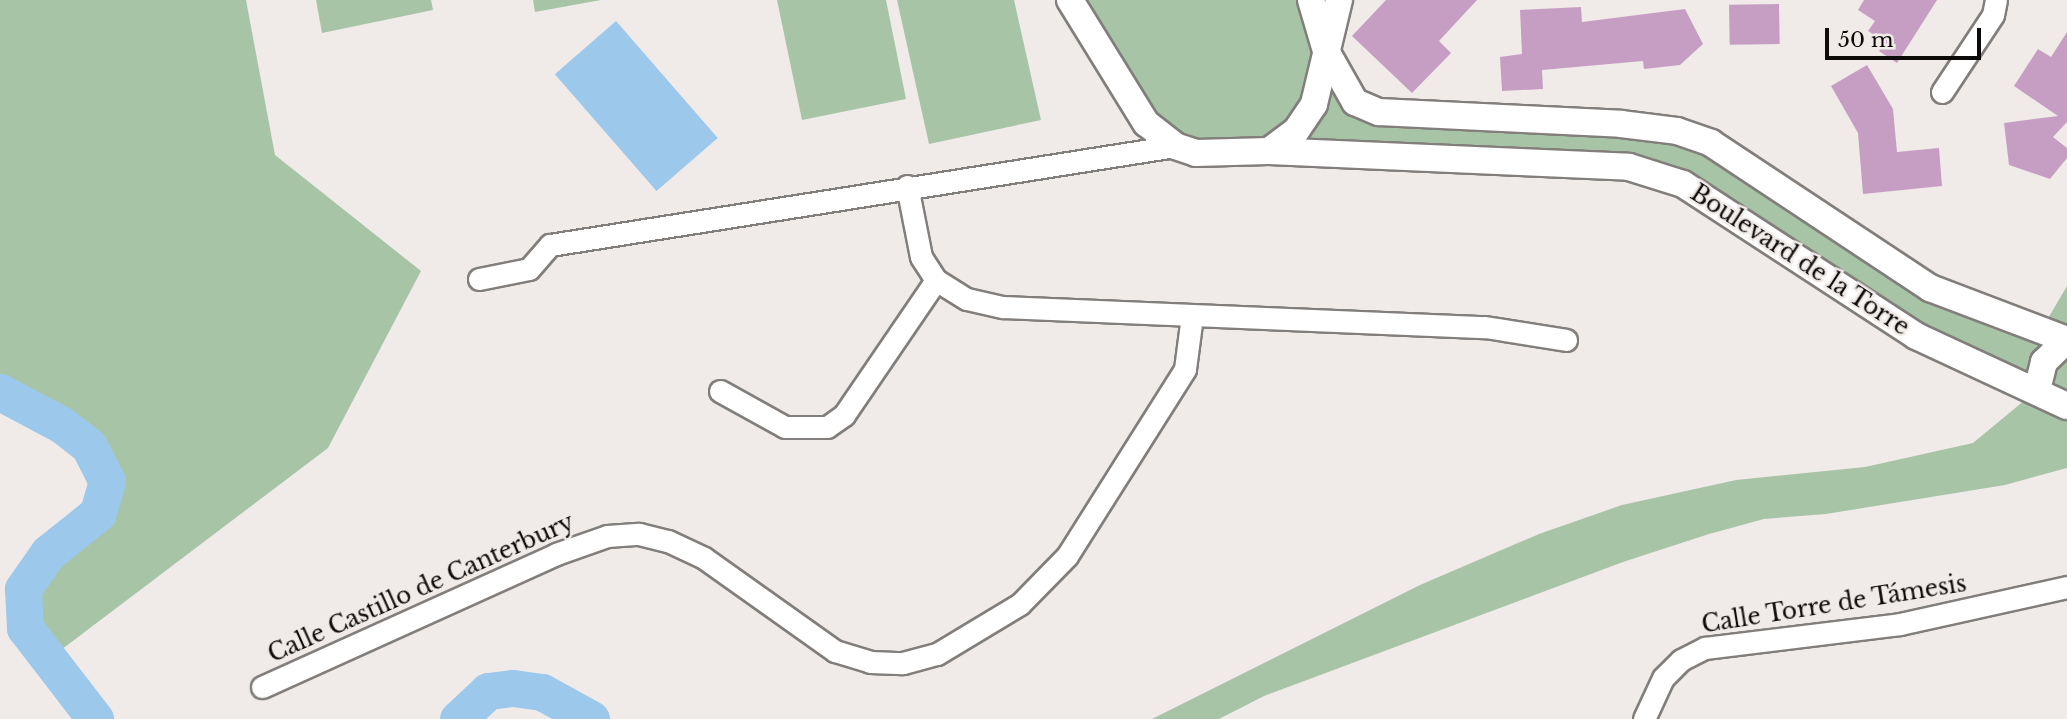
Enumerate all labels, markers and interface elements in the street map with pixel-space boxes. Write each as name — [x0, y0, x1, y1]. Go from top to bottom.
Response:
scale bar — [1829, 14, 1985, 58]
text: 50 m — [1838, 27, 1893, 53]
street label: Boulevard de la Torre — [1685, 179, 1915, 341]
street label: Calle Castillo de Canterbury — [264, 508, 578, 668]
street label: Calle Torre de Támesis — [1699, 569, 1969, 639]

